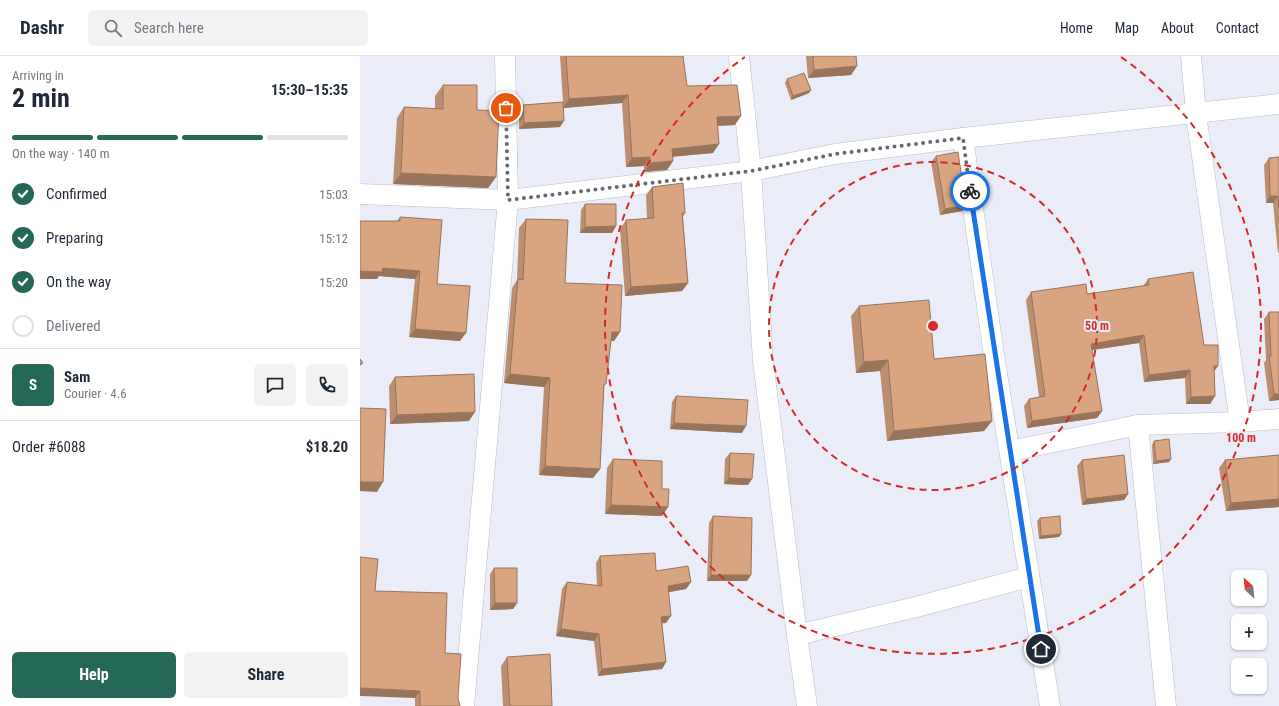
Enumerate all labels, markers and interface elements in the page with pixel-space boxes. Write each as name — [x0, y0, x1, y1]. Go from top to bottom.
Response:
search box — [88, 10, 368, 46]
text: Dashr — [20, 16, 64, 39]
icon: search — [102, 17, 124, 39]
text: Search here — [134, 19, 204, 37]
text: Home — [1060, 20, 1093, 36]
text: Map — [1115, 20, 1139, 36]
text: About — [1161, 20, 1194, 36]
text: Contact — [1216, 20, 1259, 36]
text: Arriving in — [12, 68, 64, 83]
text: 15:30–15:35 — [271, 81, 348, 99]
text: 2 min — [12, 83, 70, 113]
pin — [489, 91, 523, 125]
icon: bag — [495, 97, 517, 119]
text: On the way · 140 m — [12, 146, 109, 161]
courier — [950, 171, 990, 211]
icon: bike — [959, 180, 981, 202]
icon: check — [12, 183, 34, 205]
text: Confirmed — [46, 185, 107, 203]
text: 15:03 — [319, 187, 348, 202]
icon: check — [12, 227, 34, 249]
text: Preparing — [46, 229, 103, 247]
text: 15:12 — [319, 231, 348, 246]
icon: check — [12, 271, 34, 293]
text: On the way — [46, 273, 111, 291]
text: 15:20 — [319, 275, 348, 290]
text: Delivered — [46, 317, 101, 335]
centre of rings — [926, 319, 940, 333]
text: 50 m — [1085, 319, 1109, 333]
button: chat — [254, 364, 296, 406]
button: phone — [306, 364, 348, 406]
text: Sam — [64, 368, 90, 386]
text: S — [29, 376, 37, 394]
text: Courier · 4.6 — [64, 386, 127, 401]
text: 100 m — [1226, 431, 1256, 445]
text: Order #6088 — [12, 438, 86, 456]
text: $18.20 — [306, 438, 348, 456]
north arrow — [1231, 570, 1267, 606]
map controls — [1231, 570, 1267, 694]
button: + — [1231, 614, 1267, 650]
pin — [1024, 632, 1058, 666]
icon: home — [1030, 638, 1052, 660]
button: Help — [12, 652, 176, 698]
button: Share — [184, 652, 348, 698]
button: − — [1231, 658, 1267, 694]

